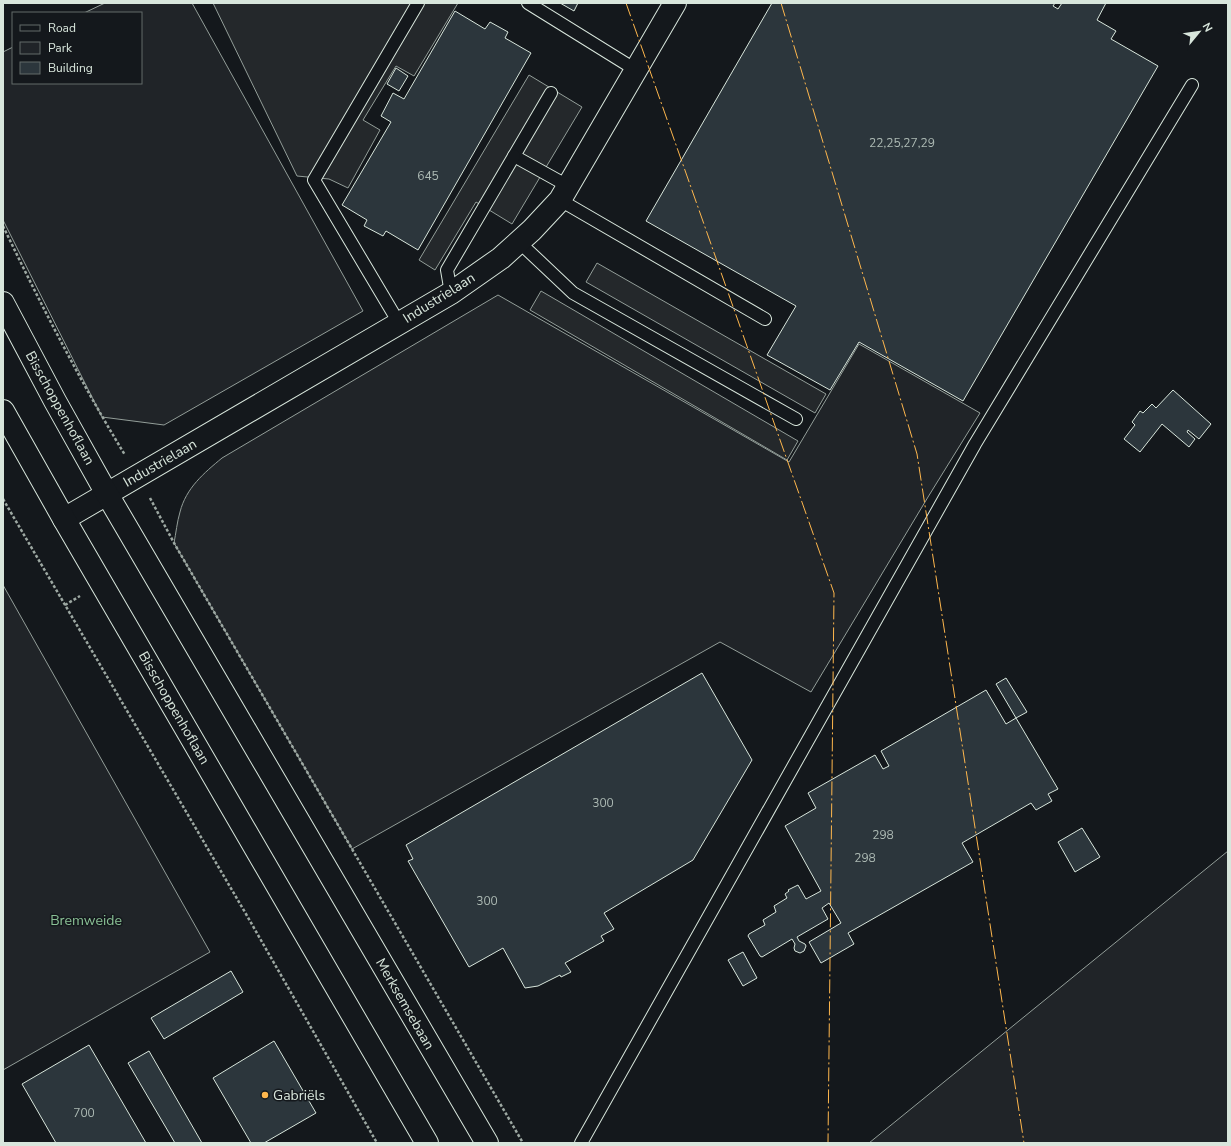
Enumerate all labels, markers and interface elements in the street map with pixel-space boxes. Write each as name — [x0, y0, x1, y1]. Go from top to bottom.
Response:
legend — [12, 12, 142, 84]
north arrow — [1179, 12, 1219, 52]
text: Road — [48, 20, 76, 36]
text: N — [1199, 20, 1216, 35]
text: Park — [48, 40, 73, 56]
text: Building — [48, 60, 93, 76]
house number: 22,25,27,29 — [869, 135, 935, 151]
house number: 645 — [417, 168, 439, 184]
street label: Industrielaan — [399, 268, 479, 328]
street label: Bisschoppenhoflaan — [21, 348, 99, 468]
street label: Industrielaan — [120, 434, 200, 492]
street label: Bisschoppenhoflaan — [134, 648, 214, 768]
house number: 300 — [592, 795, 614, 811]
house number: 298 — [872, 827, 894, 843]
house number: 298 — [854, 850, 876, 866]
house number: 300 — [476, 893, 498, 909]
park label: Bremweide — [50, 911, 122, 930]
street label: Merksemsebaan — [371, 955, 439, 1053]
place label: Gabriëls — [273, 1086, 326, 1105]
marker: Gabriëls — [260, 1090, 270, 1100]
house number: 700 — [73, 1105, 95, 1121]

